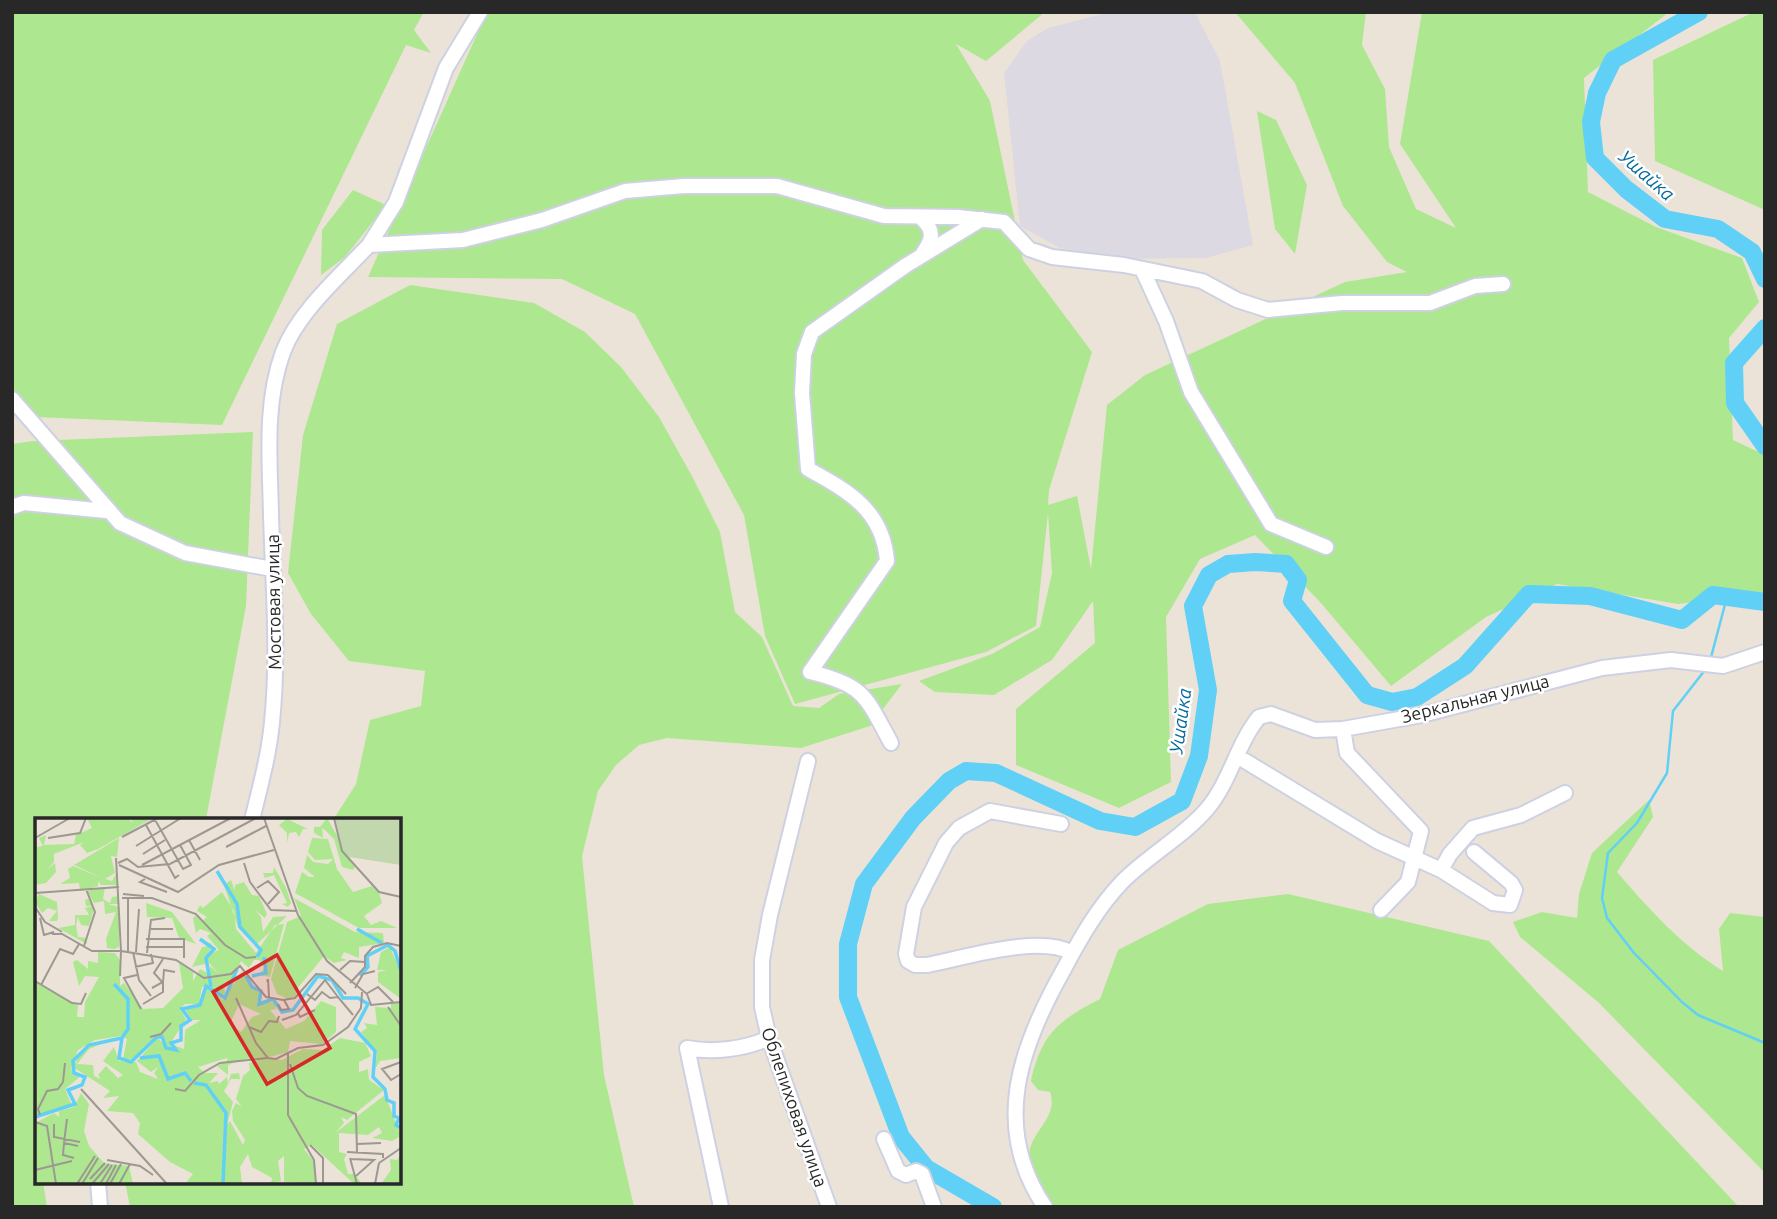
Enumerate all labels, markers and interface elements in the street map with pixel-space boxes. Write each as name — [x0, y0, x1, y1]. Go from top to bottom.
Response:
water label: Ушайка — [1614, 144, 1679, 205]
street label: Мостовая улица — [262, 534, 284, 670]
street label: Зеркальная улица — [1399, 670, 1551, 726]
water label: Ушайка — [1164, 687, 1195, 756]
inset map — [35, 818, 401, 1184]
street label: Облепиховая улица — [758, 1024, 832, 1190]

